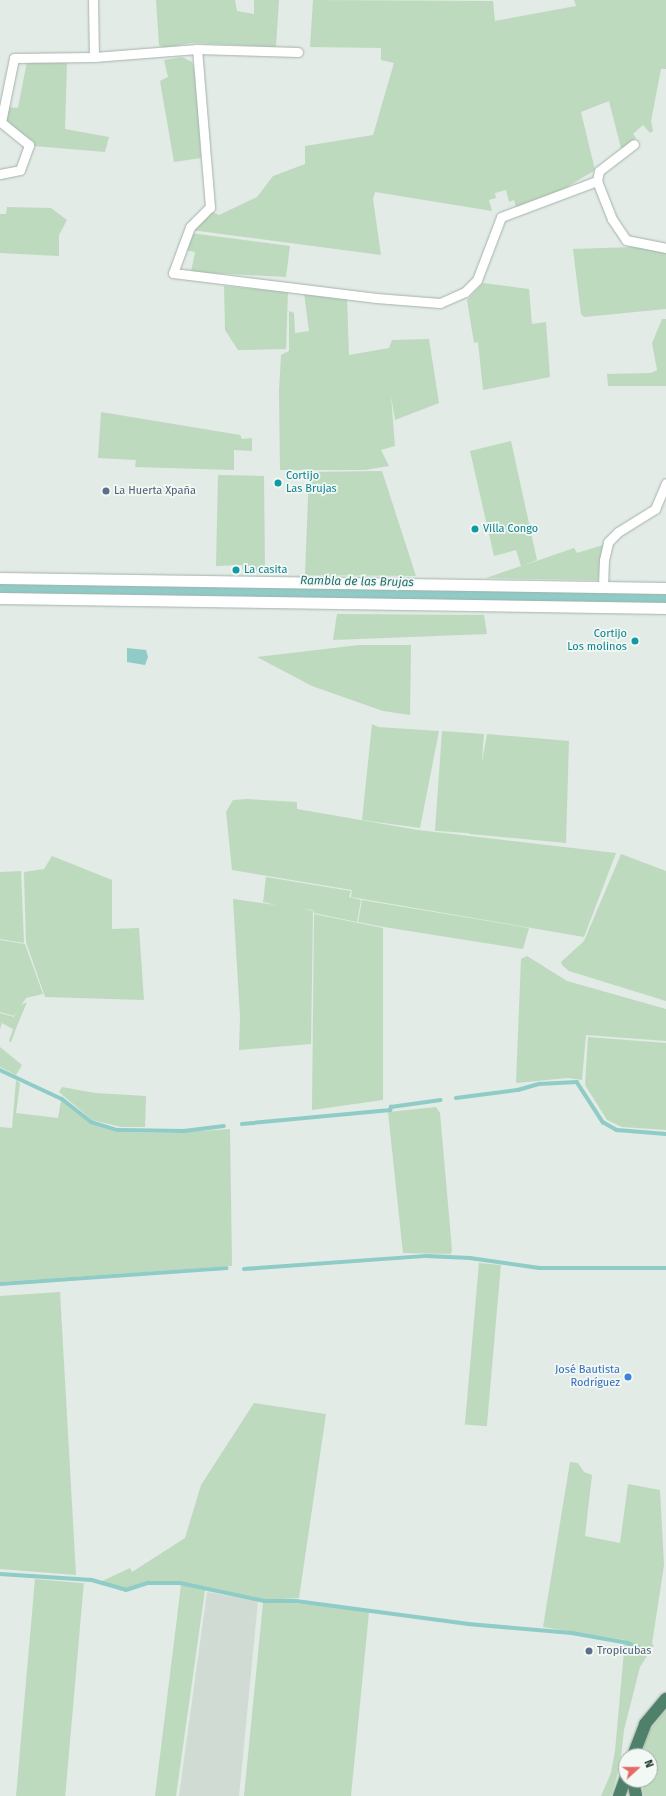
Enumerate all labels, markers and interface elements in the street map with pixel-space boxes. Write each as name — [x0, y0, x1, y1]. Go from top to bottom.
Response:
place label: Cortijo Las Brujas — [286, 470, 337, 496]
marker: Cortijo Las Brujas — [273, 478, 283, 488]
place label: La Huerta Xpaña — [114, 484, 196, 498]
marker: La Huerta Xpaña — [101, 486, 111, 496]
place label: Villa Congo — [483, 522, 538, 536]
marker: Villa Congo — [470, 524, 480, 534]
place label: La casita — [244, 563, 287, 577]
marker: La casita — [231, 565, 241, 575]
water label: Rambla de las Brujas — [300, 574, 414, 590]
place label: Cortijo Los molinos — [567, 628, 627, 654]
marker: Cortijo Los molinos — [630, 636, 640, 646]
place label: José Bautista Rodríguez — [555, 1364, 620, 1390]
marker: José Bautista Rodríguez — [623, 1372, 633, 1382]
place label: Tropicubas — [597, 1644, 651, 1658]
marker: Tropicubas — [584, 1646, 594, 1656]
north arrow — [618, 1748, 658, 1788]
text: N — [641, 1758, 656, 1770]

